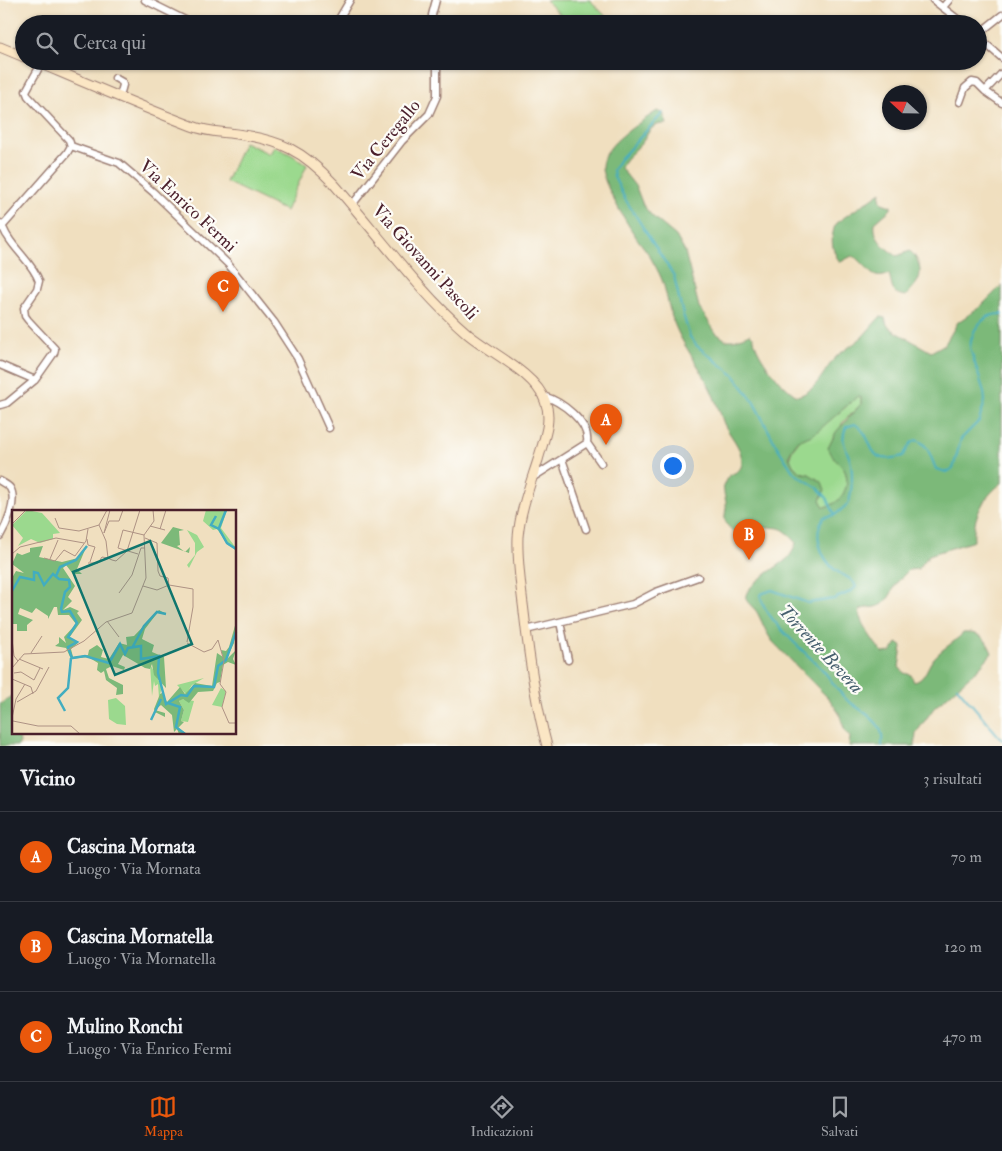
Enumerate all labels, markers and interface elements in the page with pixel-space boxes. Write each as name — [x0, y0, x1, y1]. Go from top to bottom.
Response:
search box — [15, 15, 987, 70]
icon: search — [33, 29, 61, 57]
text: Cerca qui — [73, 31, 146, 55]
north arrow — [882, 85, 927, 130]
street label: Via Ceregallo — [346, 95, 426, 185]
street label: Via Enrico Fermi — [134, 155, 242, 257]
street label: Via Giovanni Pascoli — [367, 199, 483, 325]
pin: C — [207, 271, 239, 312]
pin: A — [590, 404, 622, 445]
your location — [660, 453, 686, 479]
inset map — [12, 510, 236, 734]
pin: B — [733, 519, 765, 560]
water label: Torrente Bevera — [774, 599, 869, 699]
text: Vicino — [20, 765, 75, 792]
text: 3 risultati — [923, 769, 982, 789]
text: Cascina Mornata — [67, 835, 195, 859]
text: A — [31, 847, 41, 867]
text: 70 m — [951, 847, 982, 867]
text: Luogo · Via Mornata — [67, 859, 201, 879]
text: Cascina Mornatella — [67, 925, 213, 949]
text: B — [31, 937, 41, 957]
text: 120 m — [944, 937, 982, 957]
text: Luogo · Via Mornatella — [67, 949, 216, 969]
text: Mulino Ronchi — [67, 1015, 183, 1039]
text: C — [30, 1027, 42, 1047]
text: 470 m — [942, 1027, 982, 1047]
text: Luogo · Via Enrico Fermi — [67, 1039, 232, 1059]
tab: Mappa — [144, 1093, 183, 1140]
tab: Indicazioni — [471, 1093, 533, 1140]
tab: Salvati — [821, 1093, 858, 1140]

